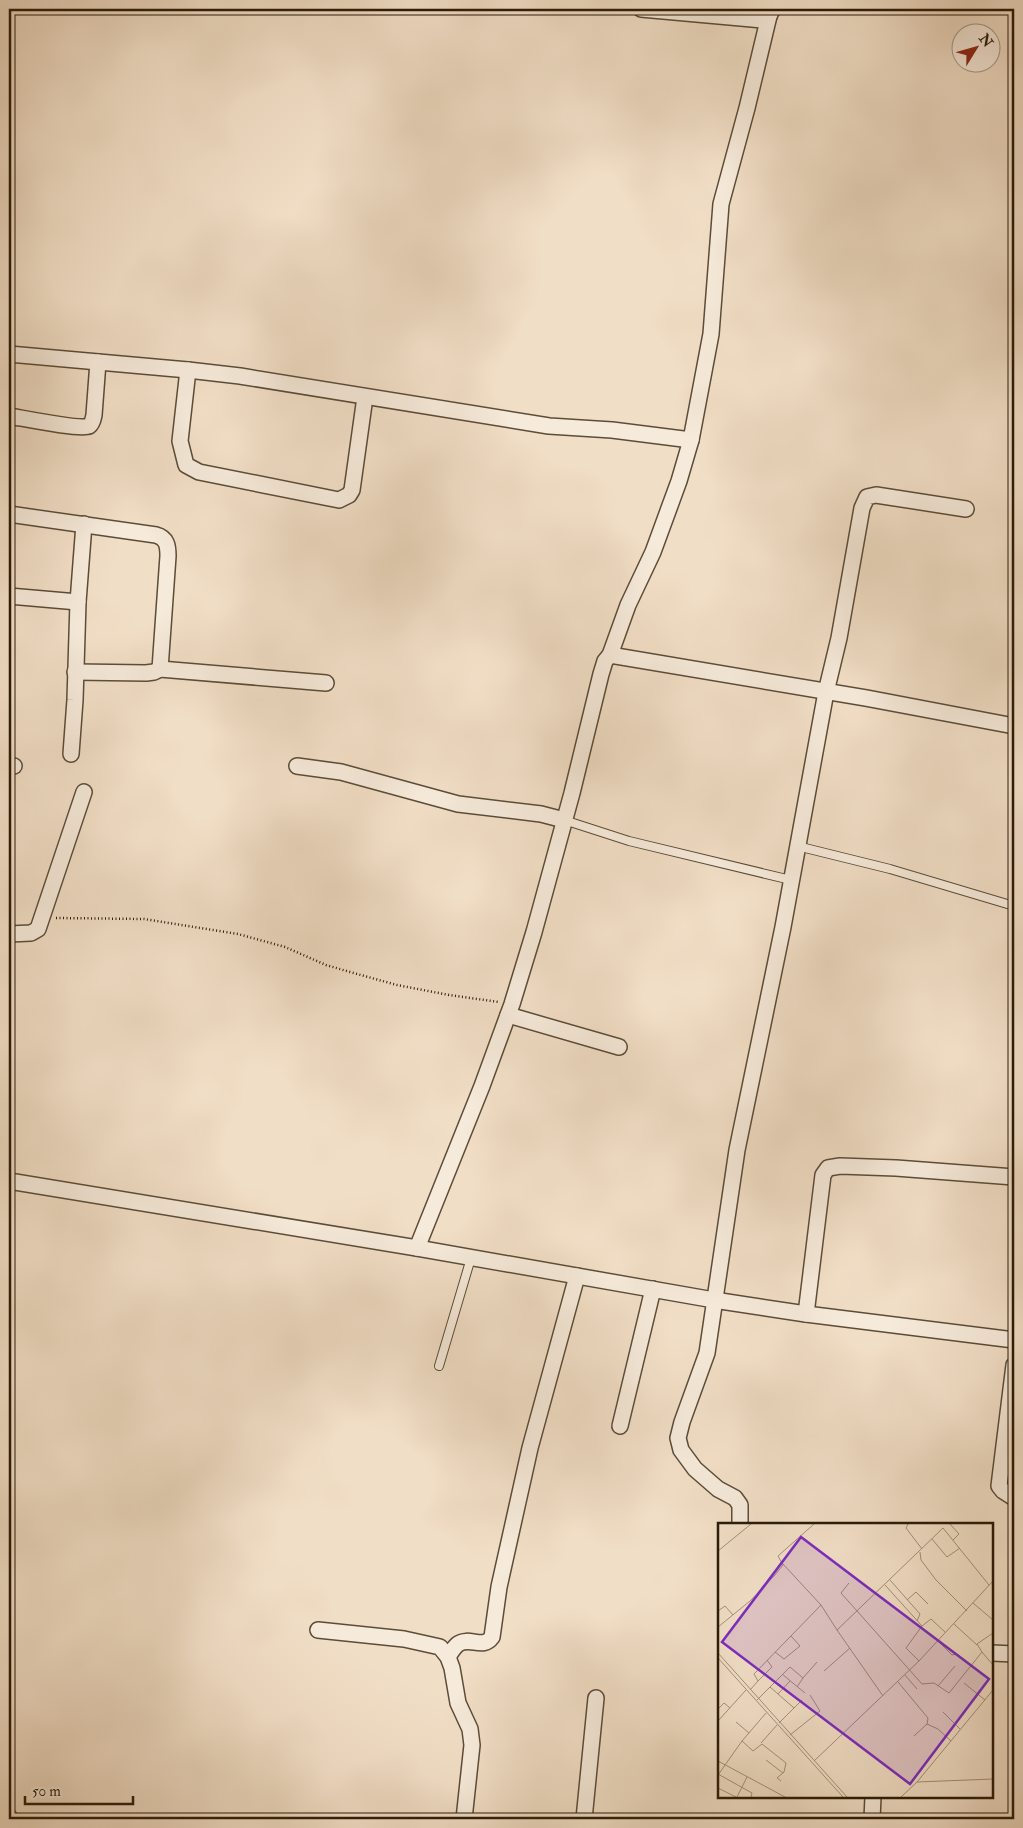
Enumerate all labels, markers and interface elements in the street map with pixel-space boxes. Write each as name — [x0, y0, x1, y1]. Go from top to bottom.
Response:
north arrow — [950, 22, 1000, 72]
text: N — [975, 30, 997, 51]
inset map — [718, 1523, 993, 1798]
scale bar — [25, 1773, 132, 1805]
text: 50 m — [32, 1782, 61, 1801]

